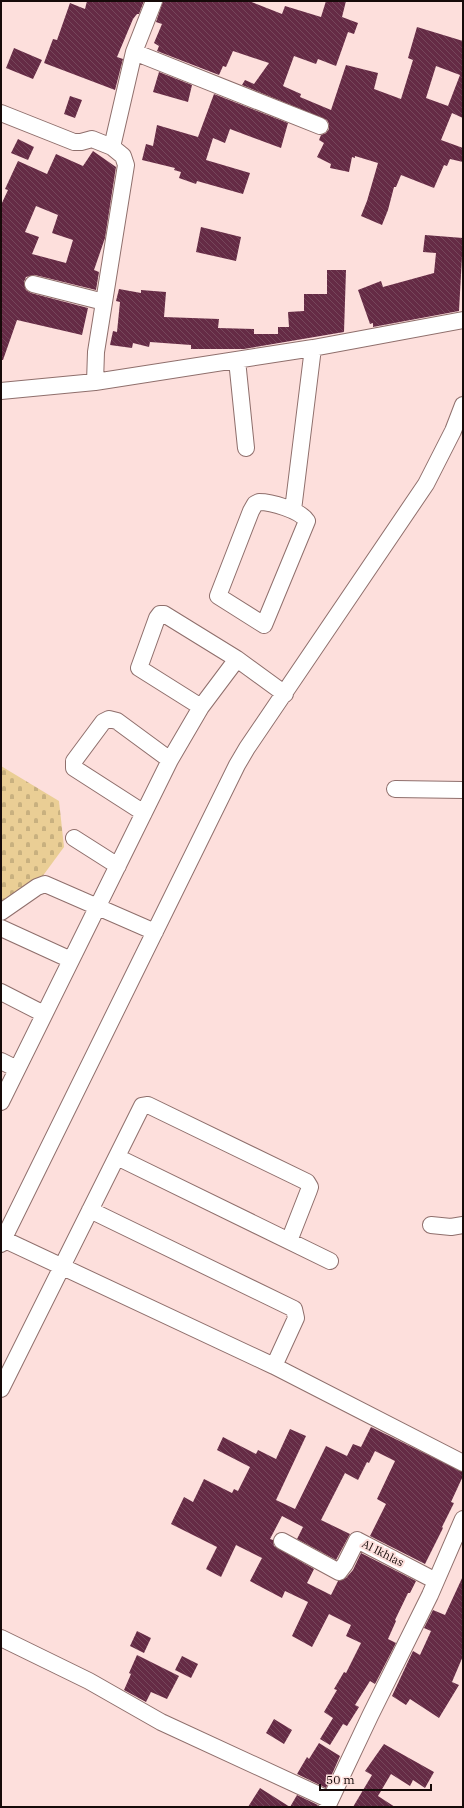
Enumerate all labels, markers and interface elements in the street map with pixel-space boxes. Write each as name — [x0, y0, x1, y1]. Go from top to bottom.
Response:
street label: Al Ikhlas — [360, 1537, 406, 1569]
scale bar — [320, 1766, 431, 1792]
text: 50 m — [326, 1772, 355, 1787]

